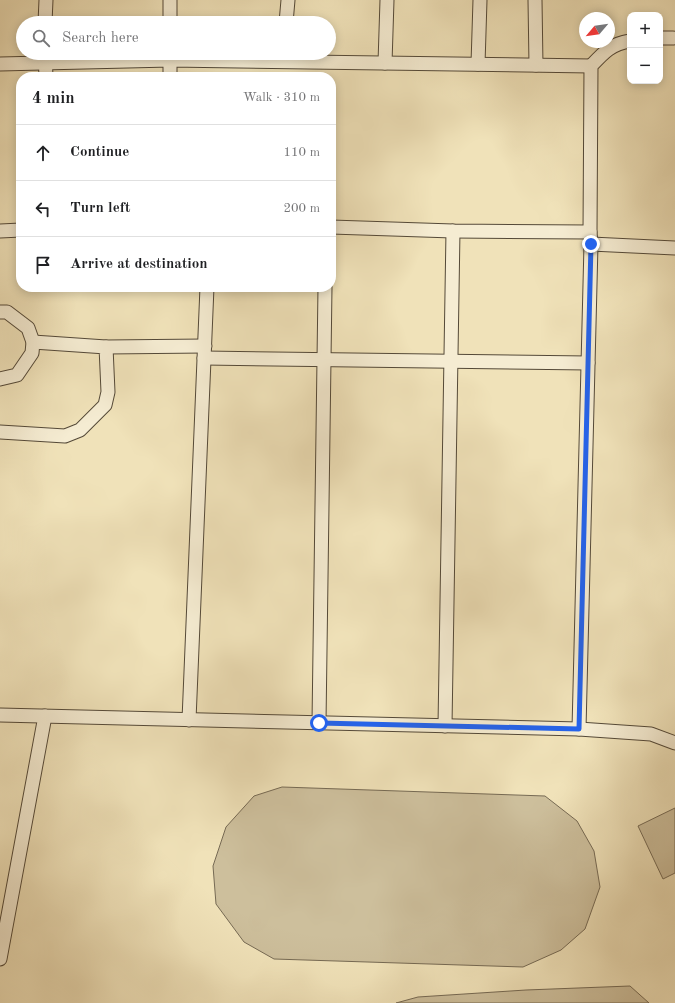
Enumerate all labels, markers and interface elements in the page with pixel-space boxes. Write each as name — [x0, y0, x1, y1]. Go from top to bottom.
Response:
north arrow — [579, 12, 615, 48]
map controls — [627, 12, 663, 84]
button: + — [627, 12, 663, 48]
search box — [16, 16, 336, 60]
icon: search — [30, 27, 52, 49]
text: Search here — [62, 31, 139, 46]
button: − — [627, 48, 663, 84]
text: 4 min — [32, 90, 75, 107]
text: Walk · 310 m — [243, 91, 320, 104]
icon: ahead — [32, 142, 54, 164]
text: Continue — [70, 145, 129, 160]
text: 110 m — [283, 146, 320, 159]
icon: left — [32, 198, 54, 220]
text: Turn left — [70, 201, 130, 216]
text: 200 m — [283, 202, 320, 215]
route end — [582, 235, 600, 253]
icon: arrive — [32, 254, 54, 276]
text: Arrive at destination — [70, 257, 208, 272]
route start — [310, 714, 328, 732]

